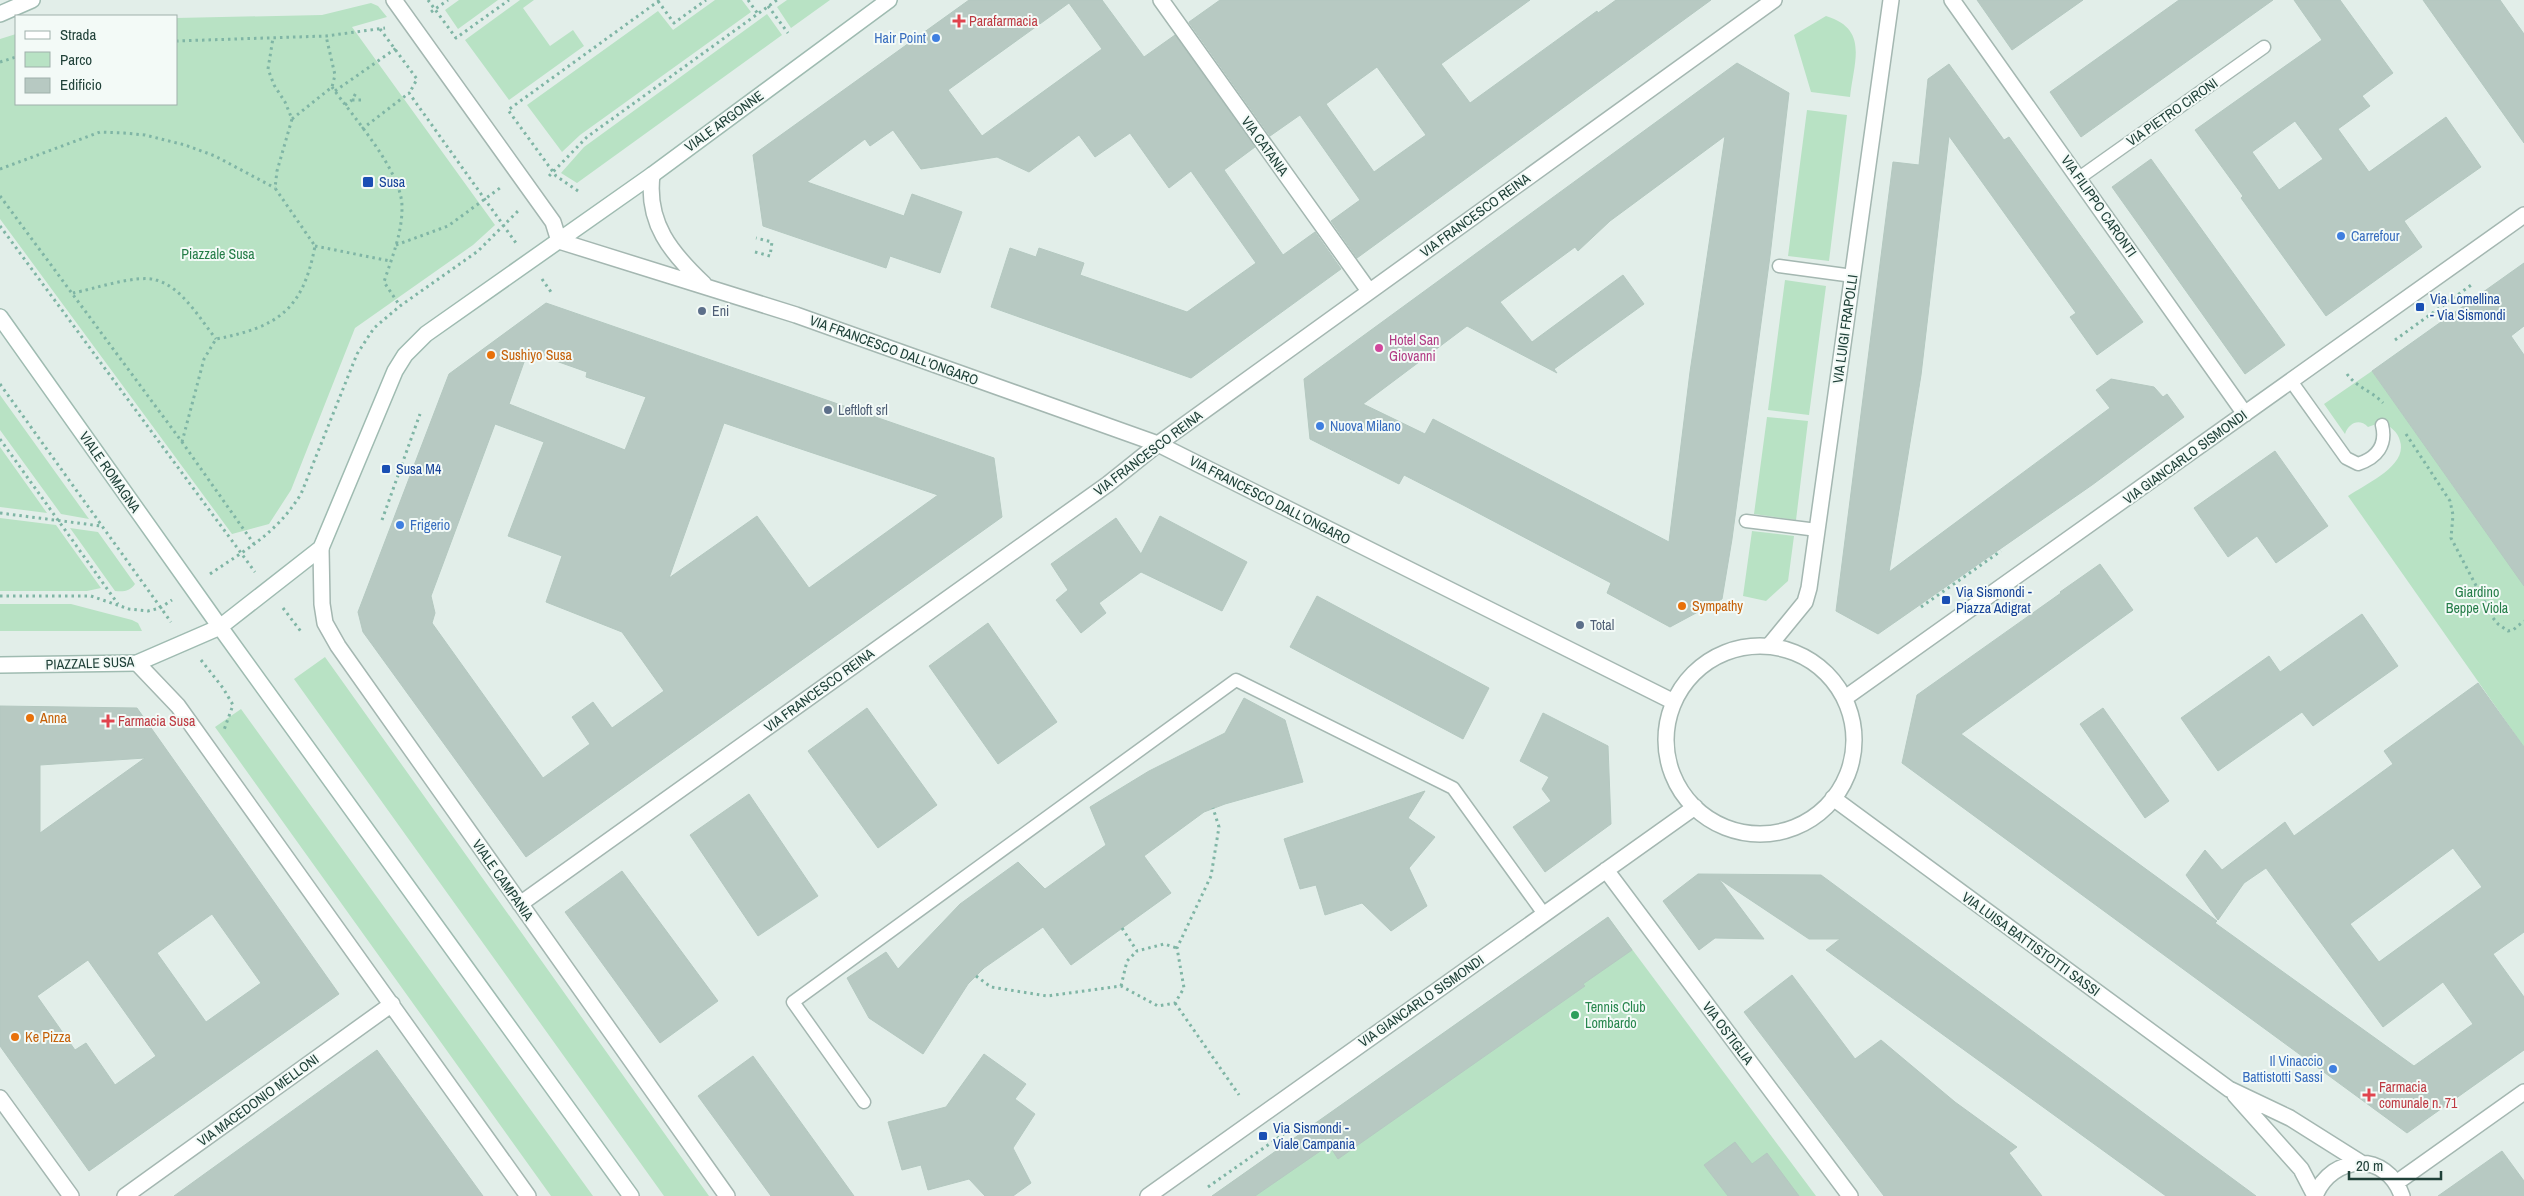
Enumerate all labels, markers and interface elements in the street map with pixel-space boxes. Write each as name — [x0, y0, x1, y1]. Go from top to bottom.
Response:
place label: Parafarmacia — [969, 12, 1039, 30]
legend — [15, 15, 178, 105]
marker: Parafarmacia — [953, 15, 965, 27]
text: Strada — [60, 24, 96, 45]
place label: Hair Point — [874, 29, 926, 47]
marker: Hair Point — [930, 32, 942, 44]
text: Parco — [60, 49, 92, 70]
text: Edificio — [60, 74, 102, 95]
street label: VIA PIETRO CIRONI — [2123, 74, 2221, 150]
street label: VIALE ARGONNE — [681, 86, 767, 156]
street label: VIA CATANIA — [1237, 113, 1293, 180]
street label: VIA FILIPPO CARONTI — [2057, 152, 2141, 260]
street label: VIA FRANCESCO REINA — [1417, 169, 1534, 261]
place label: Susa — [379, 173, 406, 191]
marker: Susa — [361, 175, 375, 189]
place label: Carrefour — [2351, 227, 2400, 245]
marker: Carrefour — [2335, 230, 2347, 242]
park label: Piazzale Susa — [181, 245, 255, 263]
street label: VIA LUIGI FRAPOLLI — [1828, 273, 1862, 385]
place label: Via Lomellina - Via Sismondi — [2430, 290, 2506, 324]
marker: Via Lomellina - Via Sismondi — [2414, 301, 2426, 313]
place label: Eni — [712, 302, 729, 320]
marker: Eni — [696, 305, 708, 317]
street label: VIA FRANCESCO DALL'ONGARO — [807, 311, 981, 389]
place label: Hotel San Giovanni — [1389, 331, 1439, 365]
marker: Hotel San Giovanni — [1373, 342, 1385, 354]
place label: Sushiyo Susa — [501, 346, 572, 364]
marker: Sushiyo Susa — [485, 349, 497, 361]
place label: Leftloft srl — [838, 401, 888, 419]
marker: Leftloft srl — [822, 404, 834, 416]
street label: VIA FRANCESCO REINA — [1090, 406, 1206, 500]
street label: VIA GIANCARLO SISMONDI — [2120, 406, 2250, 508]
place label: Nuova Milano — [1330, 417, 1401, 435]
marker: Nuova Milano — [1314, 420, 1326, 432]
street label: VIALE ROMAGNA — [75, 428, 145, 516]
street label: VIA FRANCESCO DALL'ONGARO — [1186, 452, 1354, 549]
place label: Susa M4 — [396, 460, 442, 478]
marker: Susa M4 — [380, 463, 392, 475]
place label: Frigerio — [410, 516, 450, 534]
marker: Frigerio — [394, 519, 406, 531]
place label: Via Sismondi - Piazza Adigrat — [1956, 583, 2032, 617]
park label: Giardino Beppe Viola — [2446, 583, 2509, 617]
marker: Via Sismondi - Piazza Adigrat — [1940, 594, 1952, 606]
place label: Sympathy — [1692, 597, 1743, 615]
marker: Sympathy — [1676, 600, 1688, 612]
place label: Total — [1590, 616, 1614, 634]
marker: Total — [1574, 619, 1586, 631]
street label: VIA FRANCESCO REINA — [761, 644, 878, 736]
street label: PIAZZALE SUSA — [45, 652, 135, 674]
place label: Anna — [39, 709, 67, 727]
marker: Anna — [24, 712, 36, 724]
place label: Farmacia Susa — [118, 712, 196, 730]
marker: Farmacia Susa — [102, 715, 114, 727]
street label: VIALE CAMPANIA — [468, 836, 538, 924]
street label: VIA LUISA BATTISTOTTI SASSI — [1958, 888, 2104, 1000]
street label: VIA GIANCARLO SISMONDI — [1355, 951, 1487, 1051]
place label: Tennis Club Lombardo — [1585, 998, 1646, 1032]
street label: VIA OSTIGLIA — [1699, 998, 1758, 1068]
marker: Tennis Club Lombardo — [1569, 1009, 1581, 1021]
place label: Ke Pizza — [25, 1028, 72, 1046]
marker: Ke Pizza — [9, 1031, 21, 1043]
street label: VIA MACEDONIO MELLONI — [194, 1050, 322, 1150]
place label: Il Vinaccio Battistotti Sassi — [2243, 1052, 2323, 1086]
marker: Il Vinaccio Battistotti Sassi — [2327, 1063, 2339, 1075]
place label: Farmacia comunale n. 71 — [2379, 1078, 2458, 1112]
marker: Farmacia comunale n. 71 — [2363, 1089, 2375, 1101]
place label: Via Sismondi - Viale Campania — [1273, 1119, 1356, 1153]
marker: Via Sismondi - Viale Campania — [1257, 1130, 1269, 1142]
scale bar — [2349, 1148, 2442, 1180]
text: 20 m — [2356, 1155, 2383, 1176]

